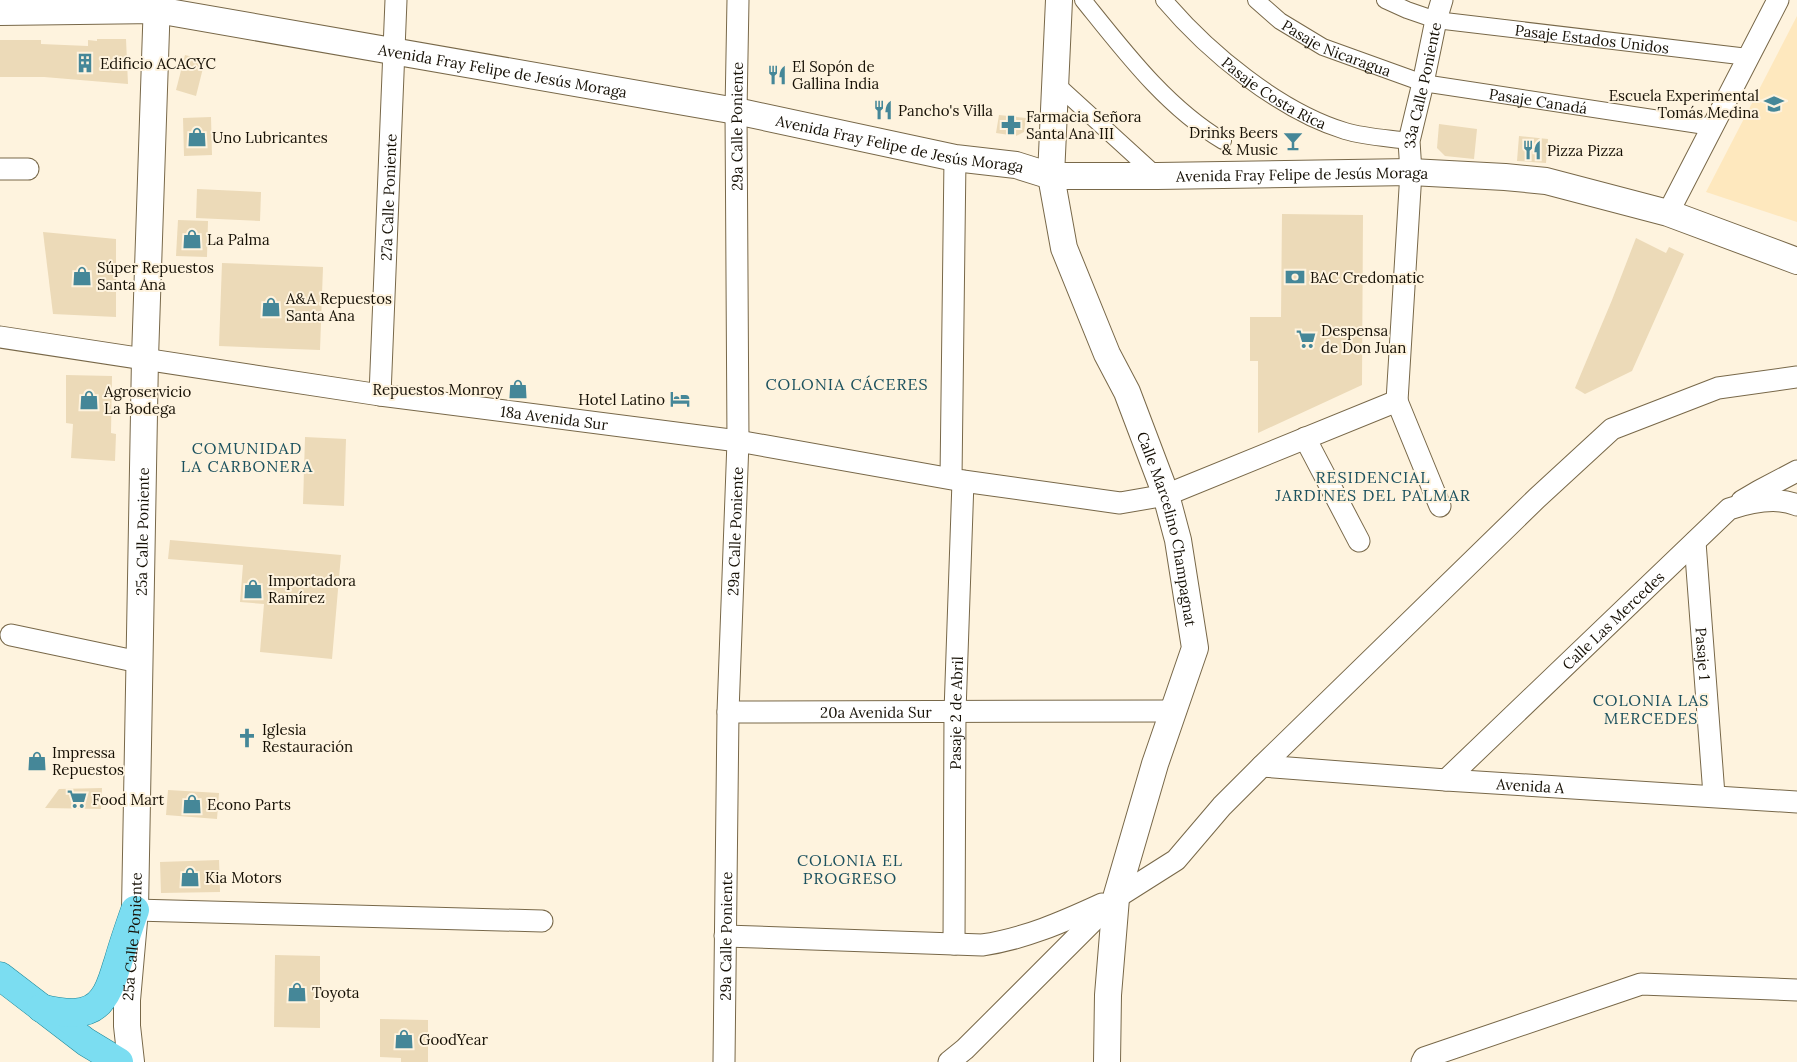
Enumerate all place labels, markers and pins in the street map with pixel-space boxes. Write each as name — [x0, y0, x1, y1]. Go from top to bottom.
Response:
building icon: Edificio ACACYC — [74, 52, 96, 74]
place label: Edificio ACACYC — [100, 54, 217, 73]
place label: El Sopón de Gallina India — [792, 57, 880, 93]
restaurant icon: El Sopón de Gallina India — [766, 64, 788, 86]
place label: Escuela Experimental Tomás Medina — [1609, 86, 1759, 122]
school or university icon: Escuela Experimental Tomás Medina — [1763, 93, 1785, 115]
restaurant icon: Pancho's Villa — [872, 99, 894, 121]
place label: Pancho's Villa — [898, 101, 993, 120]
place label: Farmacia Señora Santa Ana III — [1026, 107, 1142, 143]
pharmacy icon: Farmacia Señora Santa Ana III — [1000, 114, 1022, 136]
place label: Drinks Beers & Music — [1189, 123, 1278, 159]
shop icon: Uno Lubricantes — [186, 126, 208, 148]
place label: Uno Lubricantes — [212, 128, 328, 147]
bar icon: Drinks Beers & Music — [1282, 130, 1304, 152]
restaurant icon: Pizza Pizza — [1521, 139, 1543, 161]
place label: Pizza Pizza — [1547, 141, 1624, 160]
shop icon: La Palma — [181, 228, 203, 250]
place label: La Palma — [207, 230, 270, 249]
place label: Súper Repuestos Santa Ana — [97, 258, 214, 294]
shop icon: Súper Repuestos Santa Ana — [71, 265, 93, 287]
bank icon: BAC Credomatic — [1284, 266, 1306, 288]
place label: BAC Credomatic — [1310, 268, 1424, 287]
place label: A&A Repuestos Santa Ana — [285, 289, 392, 325]
shop icon: A&A Repuestos Santa Ana — [260, 296, 282, 318]
place label: Despensa de Don Juan — [1321, 321, 1406, 357]
supermarket icon: Despensa de Don Juan — [1295, 328, 1317, 350]
shop icon: Repuestos Monroy — [507, 378, 529, 400]
place label: Repuestos Monroy — [373, 380, 503, 399]
place label: Agroservicio La Bodega — [103, 382, 192, 418]
hotel icon: Hotel Latino — [669, 388, 691, 410]
shop icon: Agroservicio La Bodega — [78, 389, 100, 411]
place label: Hotel Latino — [578, 390, 665, 409]
place label: Importadora Ramírez — [268, 571, 356, 607]
shop icon: Importadora Ramírez — [242, 578, 264, 600]
place label: Iglesia Restauración — [262, 720, 353, 756]
church icon: Iglesia Restauración — [236, 727, 258, 749]
place label: Impressa Repuestos — [52, 743, 124, 779]
shop icon: Impressa Repuestos — [26, 750, 48, 772]
supermarket icon: Food Mart — [66, 788, 88, 810]
place label: Food Mart — [92, 790, 165, 809]
shop icon: Econo Parts — [181, 793, 203, 815]
place label: Econo Parts — [207, 795, 291, 814]
shop icon: Kia Motors — [179, 866, 201, 888]
place label: Kia Motors — [205, 868, 282, 887]
shop icon: Toyota — [286, 981, 308, 1003]
place label: Toyota — [312, 983, 360, 1002]
shop icon: GoodYear — [393, 1028, 415, 1050]
place label: GoodYear — [419, 1030, 488, 1049]

